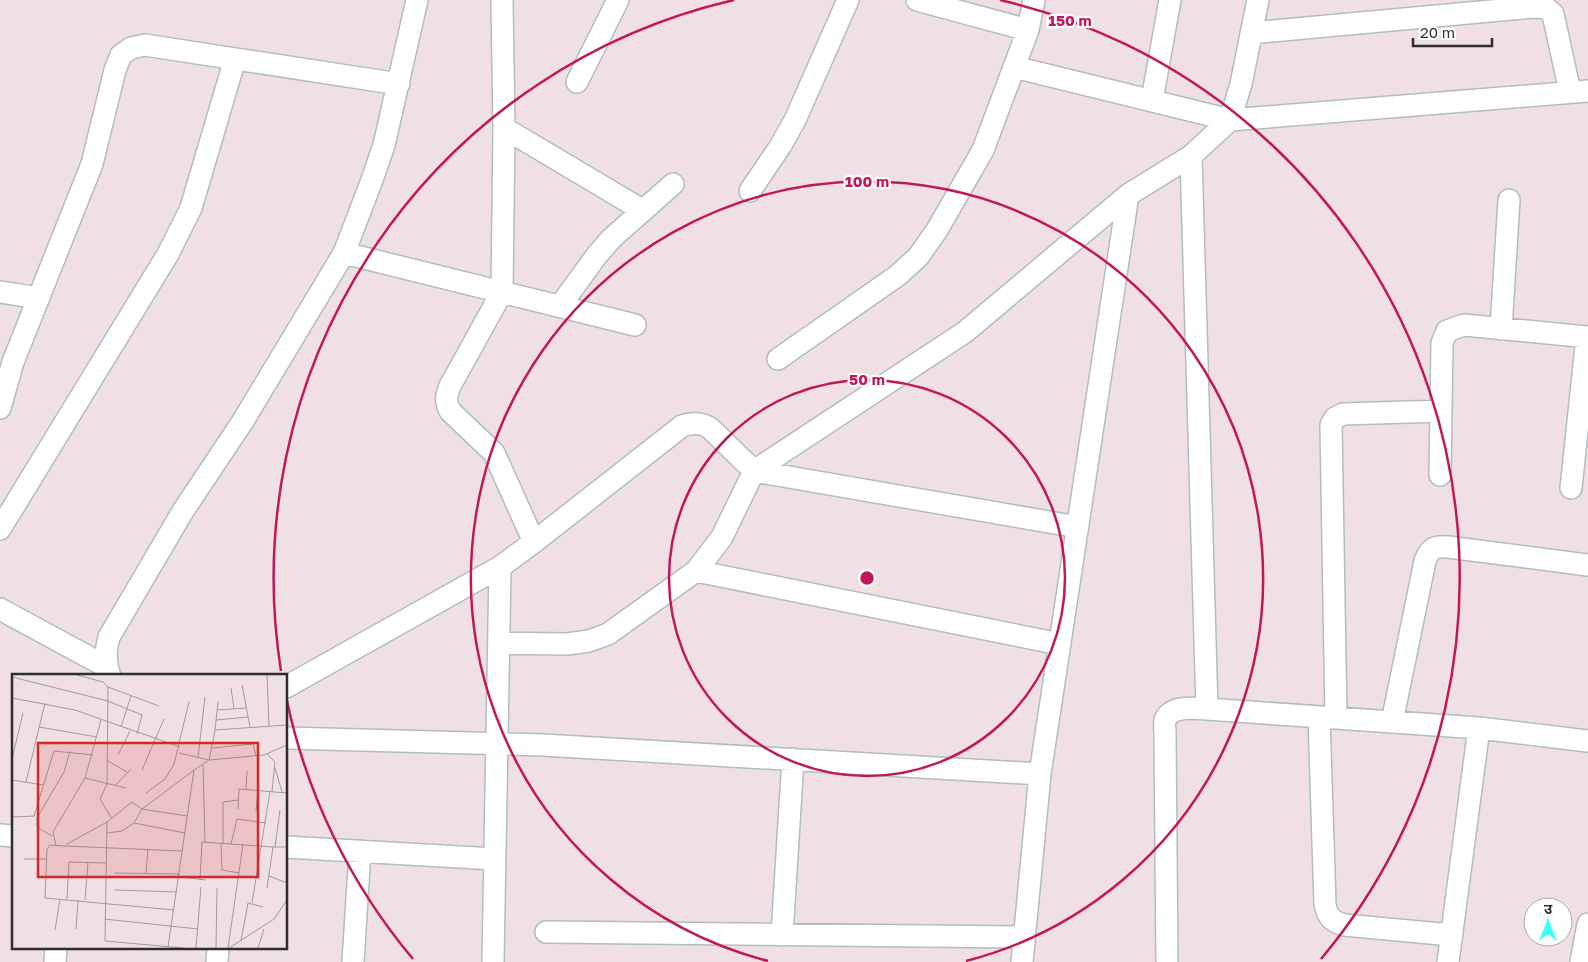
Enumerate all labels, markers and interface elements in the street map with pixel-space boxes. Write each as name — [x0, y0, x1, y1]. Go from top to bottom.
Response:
text: 150 m — [1048, 11, 1092, 29]
scale bar — [1413, 15, 1492, 47]
text: 20 m — [1420, 23, 1455, 41]
text: 100 m — [845, 172, 889, 190]
text: 50 m — [849, 370, 885, 388]
centre of rings — [858, 569, 876, 587]
inset map — [12, 674, 288, 950]
north arrow — [1523, 897, 1573, 947]
text: उ — [1544, 900, 1553, 917]

